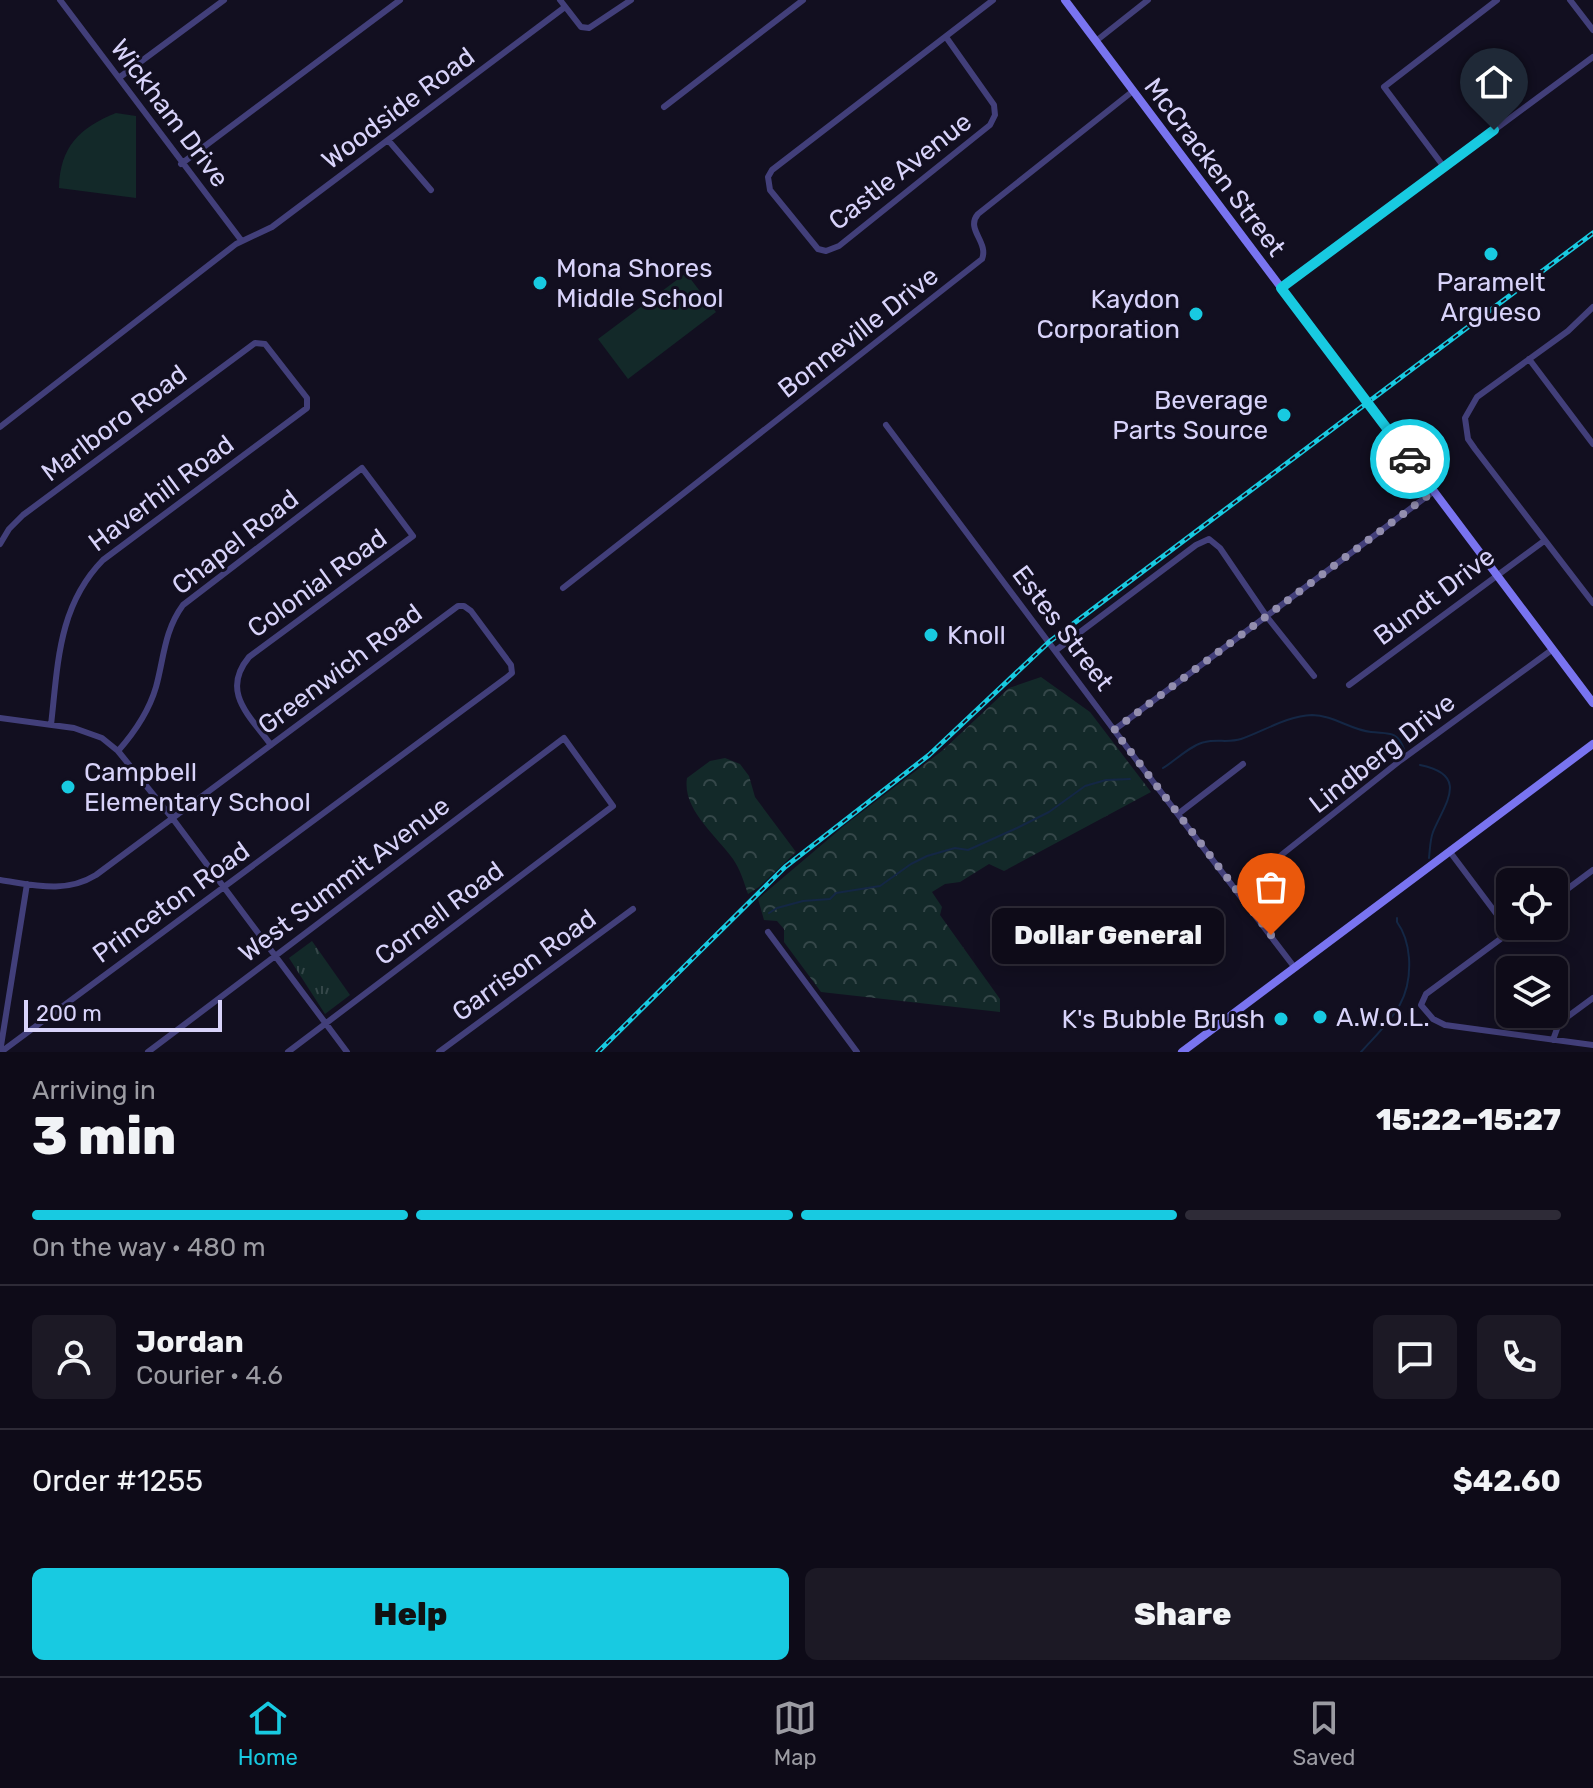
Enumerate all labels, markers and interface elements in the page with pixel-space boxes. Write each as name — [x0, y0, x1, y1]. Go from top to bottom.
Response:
street label: Wickham Drive — [104, 33, 235, 193]
street label: Woodside Road — [316, 41, 481, 176]
pin — [1460, 48, 1528, 130]
icon: home — [1472, 60, 1516, 104]
street label: McCracken Street — [1137, 72, 1292, 263]
street label: Castle Avenue — [823, 106, 978, 237]
marker: Paramelt Argueso — [1482, 245, 1500, 263]
place label: Mona Shores Middle School — [556, 253, 724, 314]
street label: Bonneville Drive — [772, 260, 945, 405]
place label: Paramelt Argueso — [1437, 267, 1545, 328]
marker: Mona Shores Middle School — [531, 274, 549, 292]
place label: Kaydon Corporation — [1036, 284, 1180, 345]
marker: Kaydon Corporation — [1187, 305, 1205, 323]
street label: Marlboro Road — [35, 359, 193, 488]
place label: Beverage Parts Source — [1112, 385, 1268, 446]
marker: Beverage Parts Source — [1275, 406, 1293, 424]
courier — [1370, 419, 1450, 499]
street label: Haverhill Road — [83, 429, 240, 558]
icon: car — [1388, 437, 1432, 481]
street label: Chapel Road — [166, 483, 305, 601]
street label: Colonial Road — [242, 523, 393, 644]
street label: Bundt Drive — [1368, 541, 1501, 652]
street label: Estes Street — [1006, 560, 1120, 697]
street label: Greenwich Road — [252, 598, 428, 741]
place label: Knoll — [947, 620, 1006, 651]
marker: Knoll — [922, 626, 940, 644]
street label: Lindberg Drive — [1303, 687, 1461, 820]
place label: Campbell Elementary School — [84, 757, 311, 818]
marker: Campbell Elementary School — [59, 778, 77, 796]
street label: West Summit Avenue — [233, 790, 456, 969]
street label: Princeton Road — [87, 835, 256, 970]
pin — [1237, 853, 1305, 935]
street label: Cornell Road — [369, 855, 510, 972]
icon: bag — [1249, 865, 1293, 909]
map controls — [1496, 868, 1568, 1028]
button: locate — [1496, 868, 1568, 940]
street label: Garrison Road — [446, 903, 602, 1028]
callout: Dollar General — [991, 907, 1223, 963]
text: Dollar General — [1014, 920, 1202, 951]
button: layers — [1496, 956, 1568, 1028]
scale bar — [24, 996, 222, 1032]
text: 200 m — [36, 1000, 102, 1027]
place label: A.W.O.L. — [1336, 1002, 1430, 1033]
place label: K's Bubble Brush — [1061, 1004, 1265, 1035]
marker: A.W.O.L. — [1311, 1008, 1329, 1026]
marker: K's Bubble Brush — [1272, 1010, 1290, 1028]
text: Arriving in — [32, 1075, 156, 1106]
text: 15:22–15:27 — [1376, 1102, 1561, 1138]
text: 3 min — [32, 1105, 176, 1167]
text: On the way · 480 m — [32, 1232, 266, 1263]
button: person — [32, 1315, 116, 1399]
button: chat — [1373, 1315, 1457, 1399]
button: phone — [1477, 1315, 1561, 1399]
text: Jordan — [136, 1324, 244, 1360]
text: Courier · 4.6 — [136, 1360, 283, 1391]
text: Order #1255 — [32, 1463, 203, 1499]
text: $42.60 — [1453, 1463, 1561, 1499]
button: Help — [32, 1568, 789, 1660]
button: Share — [805, 1568, 1561, 1660]
tab: Home — [238, 1696, 298, 1771]
tab: Map — [773, 1696, 817, 1771]
tab: Saved — [1293, 1696, 1355, 1771]

